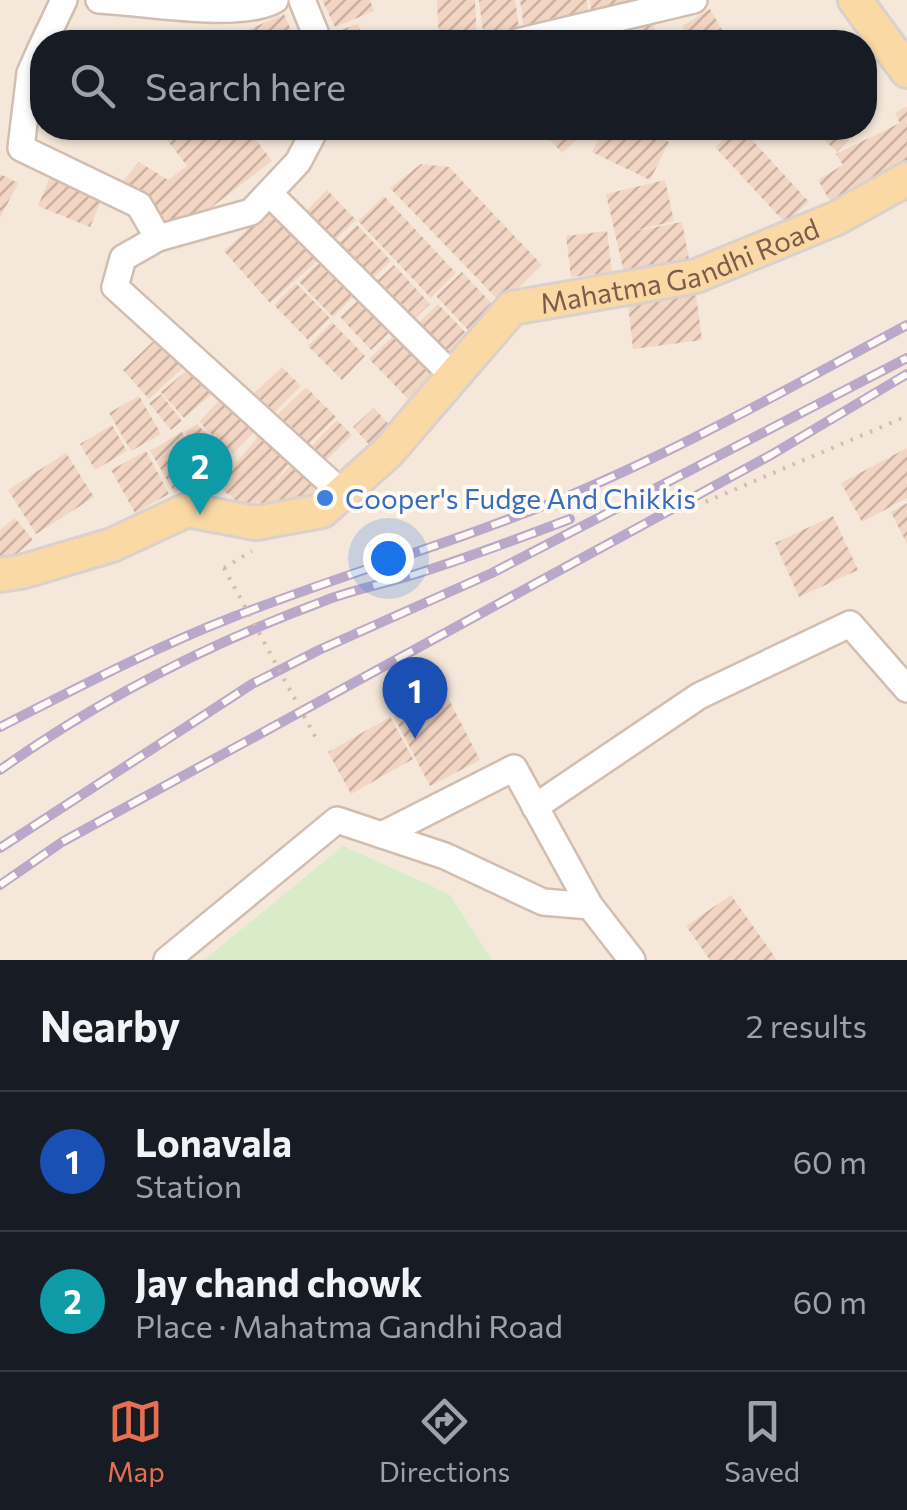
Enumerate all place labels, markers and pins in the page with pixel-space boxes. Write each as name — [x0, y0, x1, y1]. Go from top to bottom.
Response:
pin: 2 — [168, 432, 232, 515]
place label: Cooper's Fudge And Chikkis — [345, 481, 696, 515]
marker: Cooper's Fudge And Chikkis — [314, 487, 336, 509]
pin: 1 — [382, 656, 448, 739]

